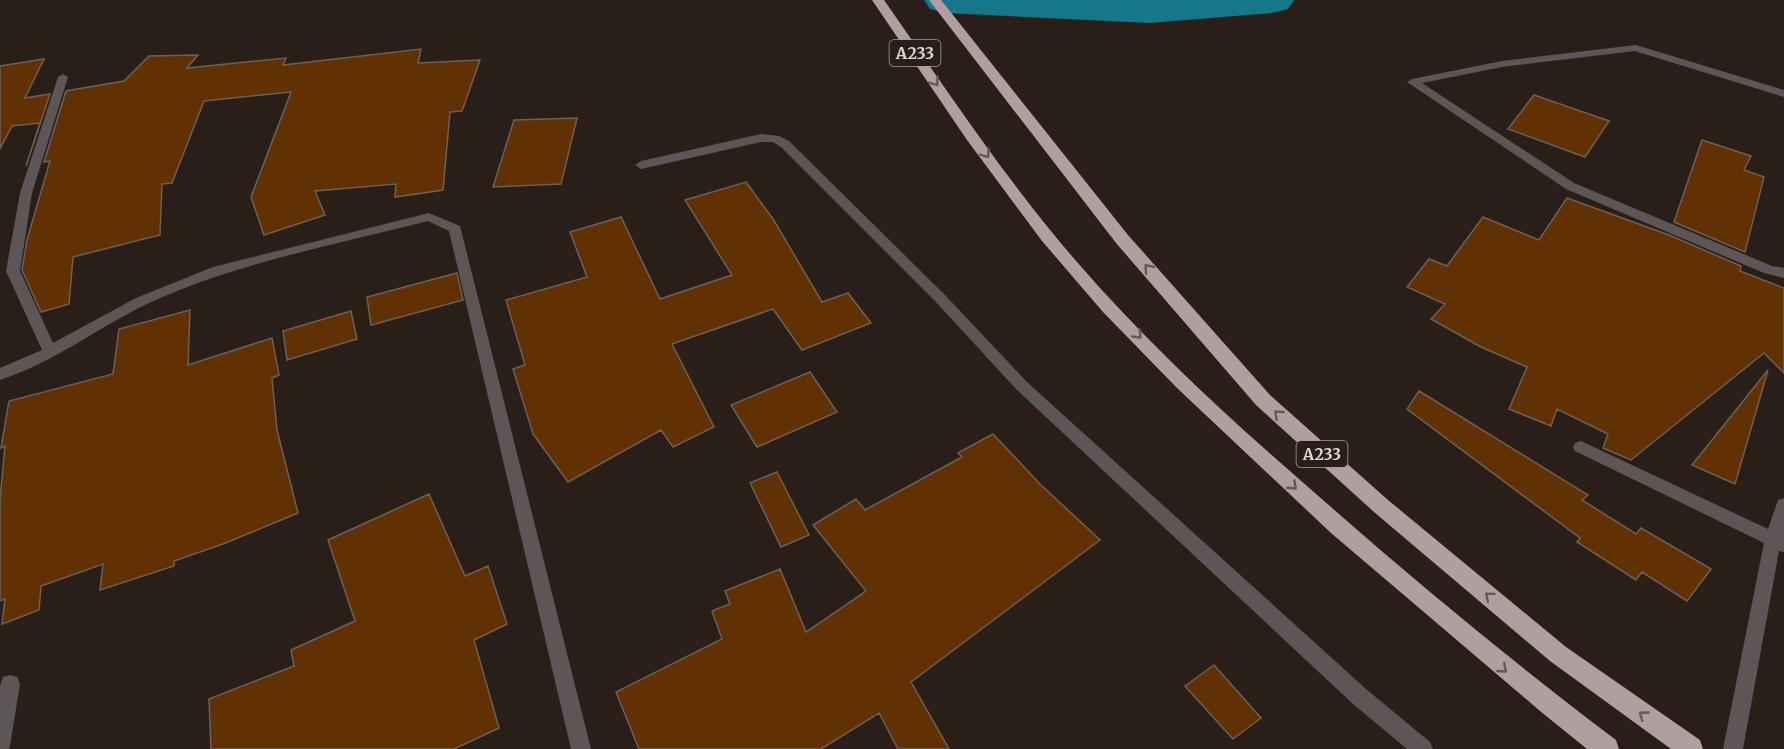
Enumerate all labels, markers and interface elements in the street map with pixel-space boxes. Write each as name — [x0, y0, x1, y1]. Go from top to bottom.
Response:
road number: A233 — [890, 40, 940, 66]
one-way arrow — [928, 76, 939, 87]
one-way arrow — [979, 147, 990, 158]
one-way arrow — [1144, 264, 1155, 275]
one-way arrow — [1131, 328, 1142, 339]
one-way arrow — [1274, 410, 1285, 421]
road number: A233 — [1296, 441, 1348, 467]
one-way arrow — [1286, 479, 1296, 490]
one-way arrow — [1485, 592, 1496, 603]
one-way arrow — [1496, 662, 1507, 673]
one-way arrow — [1639, 711, 1650, 722]

